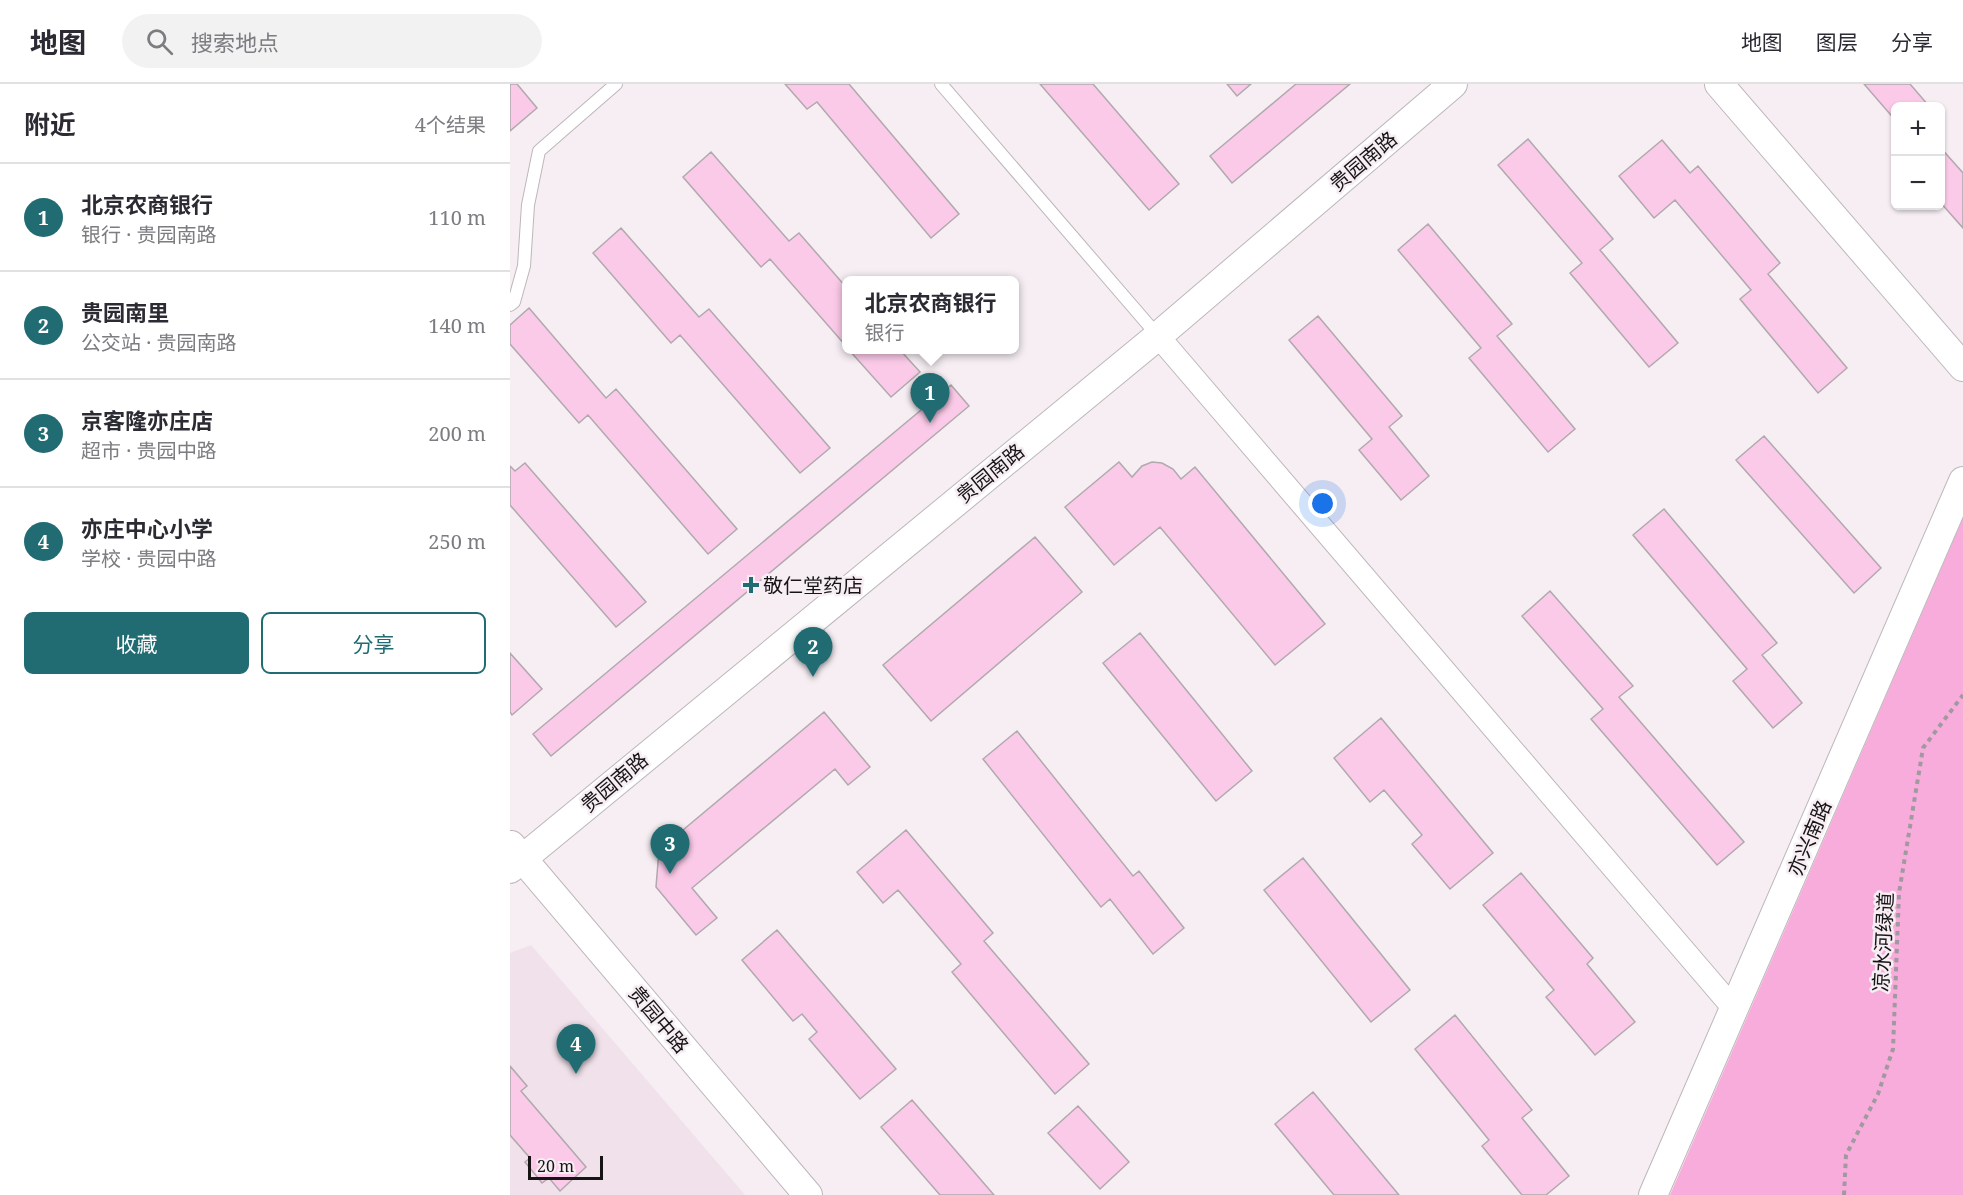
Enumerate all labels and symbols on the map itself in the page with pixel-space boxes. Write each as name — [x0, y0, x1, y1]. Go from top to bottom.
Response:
street label: 贵园南路 — [1324, 125, 1402, 197]
pin: 1 — [910, 374, 950, 423]
street label: 贵园南路 — [950, 437, 1030, 509]
your location — [1308, 489, 1337, 518]
place label: 敬仁堂药店 — [763, 572, 863, 599]
marker: 敬仁堂药店 — [744, 578, 758, 592]
pin: 2 — [794, 628, 832, 677]
street label: 贵园南路 — [575, 746, 653, 818]
street label: 亦兴南路 — [1781, 796, 1837, 880]
pin: 3 — [650, 824, 690, 874]
street label: 凉水河绿道 — [1867, 891, 1899, 993]
street label: 贵园中路 — [623, 980, 695, 1058]
pin: 4 — [556, 1024, 596, 1074]
scale bar — [528, 1153, 603, 1180]

